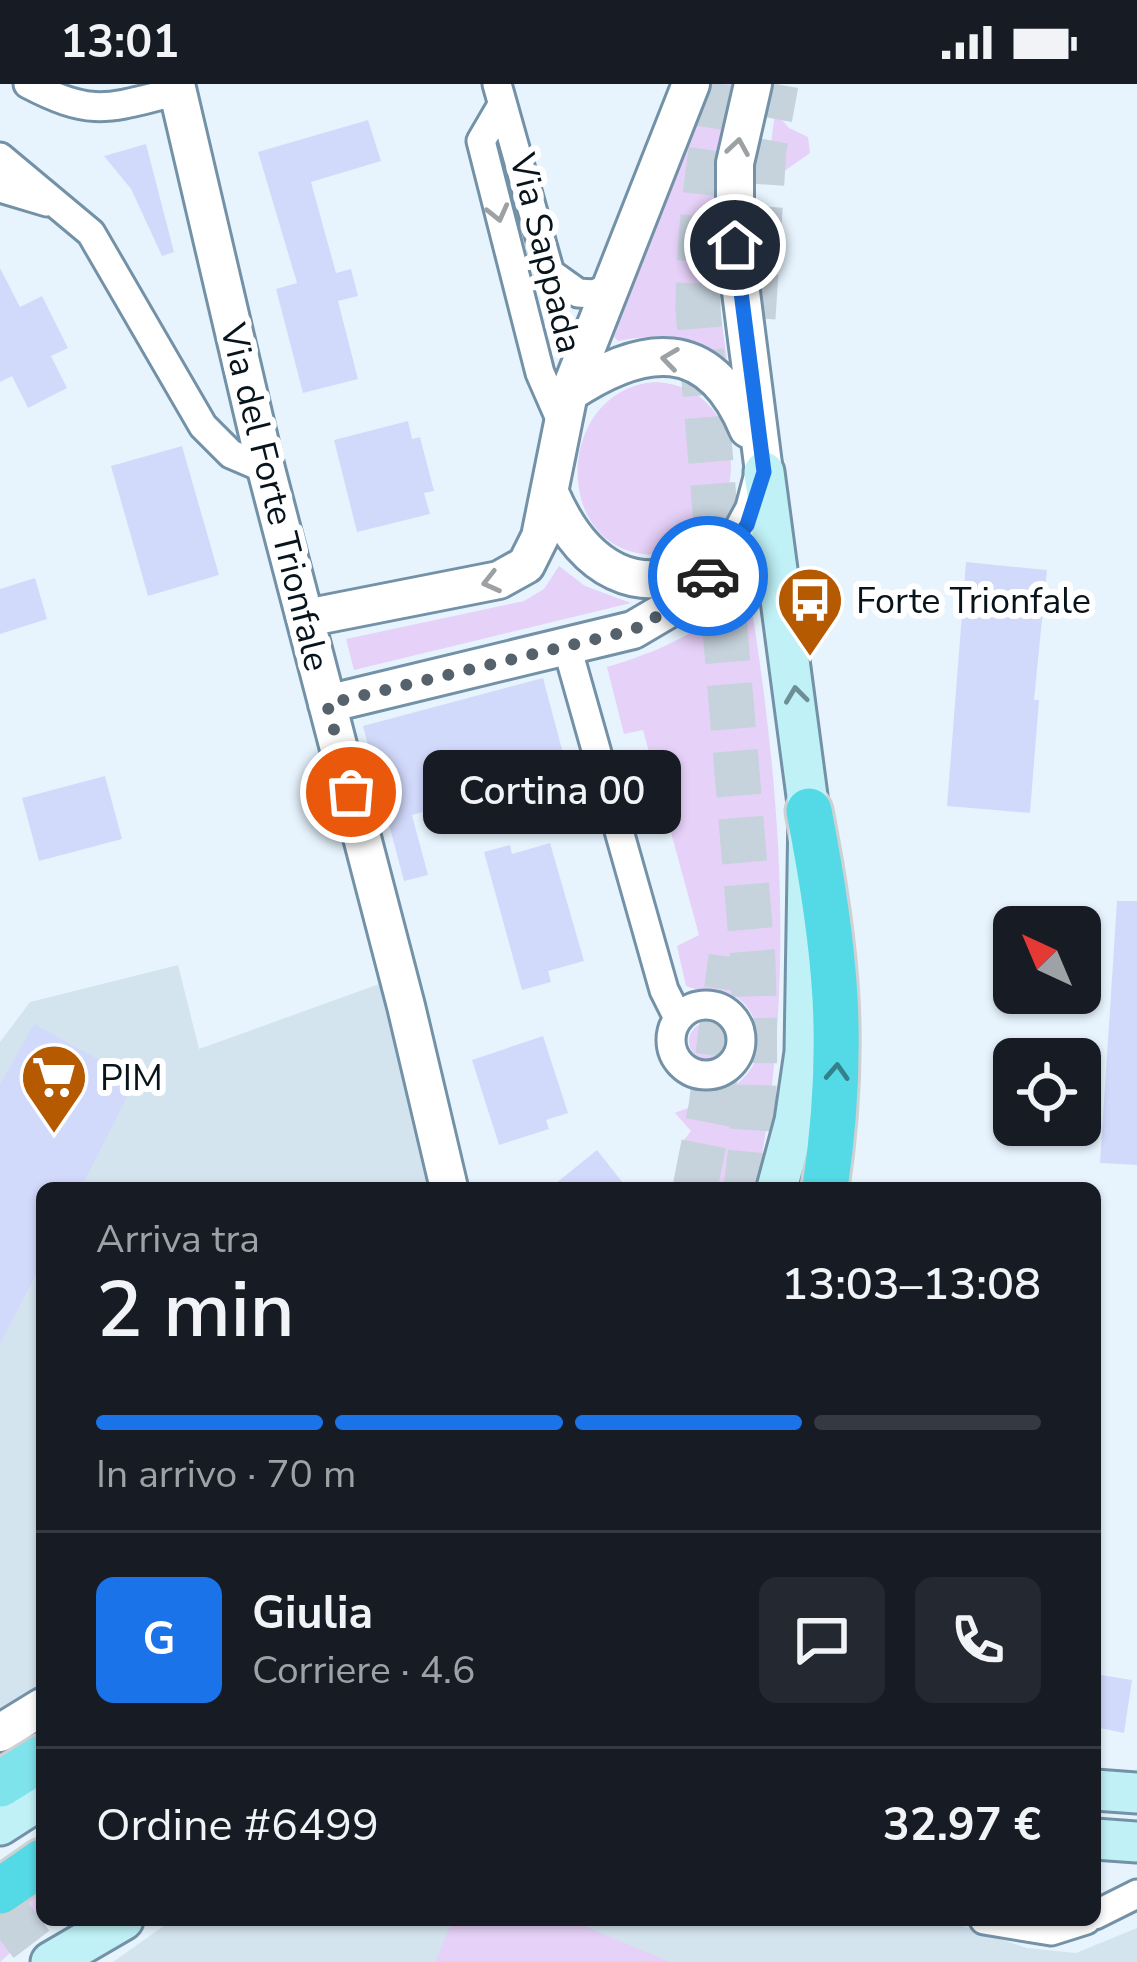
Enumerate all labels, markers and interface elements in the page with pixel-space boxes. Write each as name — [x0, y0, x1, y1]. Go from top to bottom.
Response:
text: 13:01 — [60, 12, 179, 73]
one-way arrow — [725, 138, 750, 158]
street label: Via Sappada — [497, 148, 594, 358]
pin — [684, 194, 786, 296]
one-way arrow — [484, 203, 509, 223]
icon: home — [702, 212, 768, 278]
street label: Via del Forte Trionfale — [207, 318, 341, 676]
one-way arrow — [660, 347, 679, 373]
courier — [648, 516, 768, 636]
icon: car — [675, 543, 741, 609]
bus stop icon: Forte Trionfale — [775, 565, 845, 659]
one-way arrow — [481, 568, 501, 593]
place label: Forte Trionfale — [856, 577, 1091, 626]
one-way arrow — [783, 685, 809, 705]
pin — [300, 741, 402, 843]
callout: Cortina 00 — [423, 750, 681, 834]
icon: bag — [318, 759, 384, 825]
text: Cortina 00 — [459, 765, 645, 818]
north arrow — [993, 906, 1101, 1014]
map controls — [993, 906, 1101, 1146]
button: locate — [993, 1038, 1101, 1146]
supermarket icon: PIM — [19, 1042, 89, 1136]
place label: PIM — [100, 1054, 163, 1103]
one-way arrow — [824, 1062, 850, 1081]
text: Arriva tra — [96, 1213, 260, 1266]
text: 13:03–13:08 — [781, 1254, 1041, 1315]
text: 2 min — [96, 1257, 295, 1364]
text: In arrivo · 70 m — [96, 1448, 356, 1501]
button: chat — [759, 1577, 885, 1703]
button: phone — [915, 1577, 1041, 1703]
text: Giulia — [252, 1583, 373, 1644]
text: G — [142, 1609, 176, 1670]
text: Corriere · 4.6 — [252, 1644, 475, 1697]
text: Ordine #6499 — [96, 1795, 379, 1856]
text: 32.97 € — [883, 1795, 1041, 1856]

